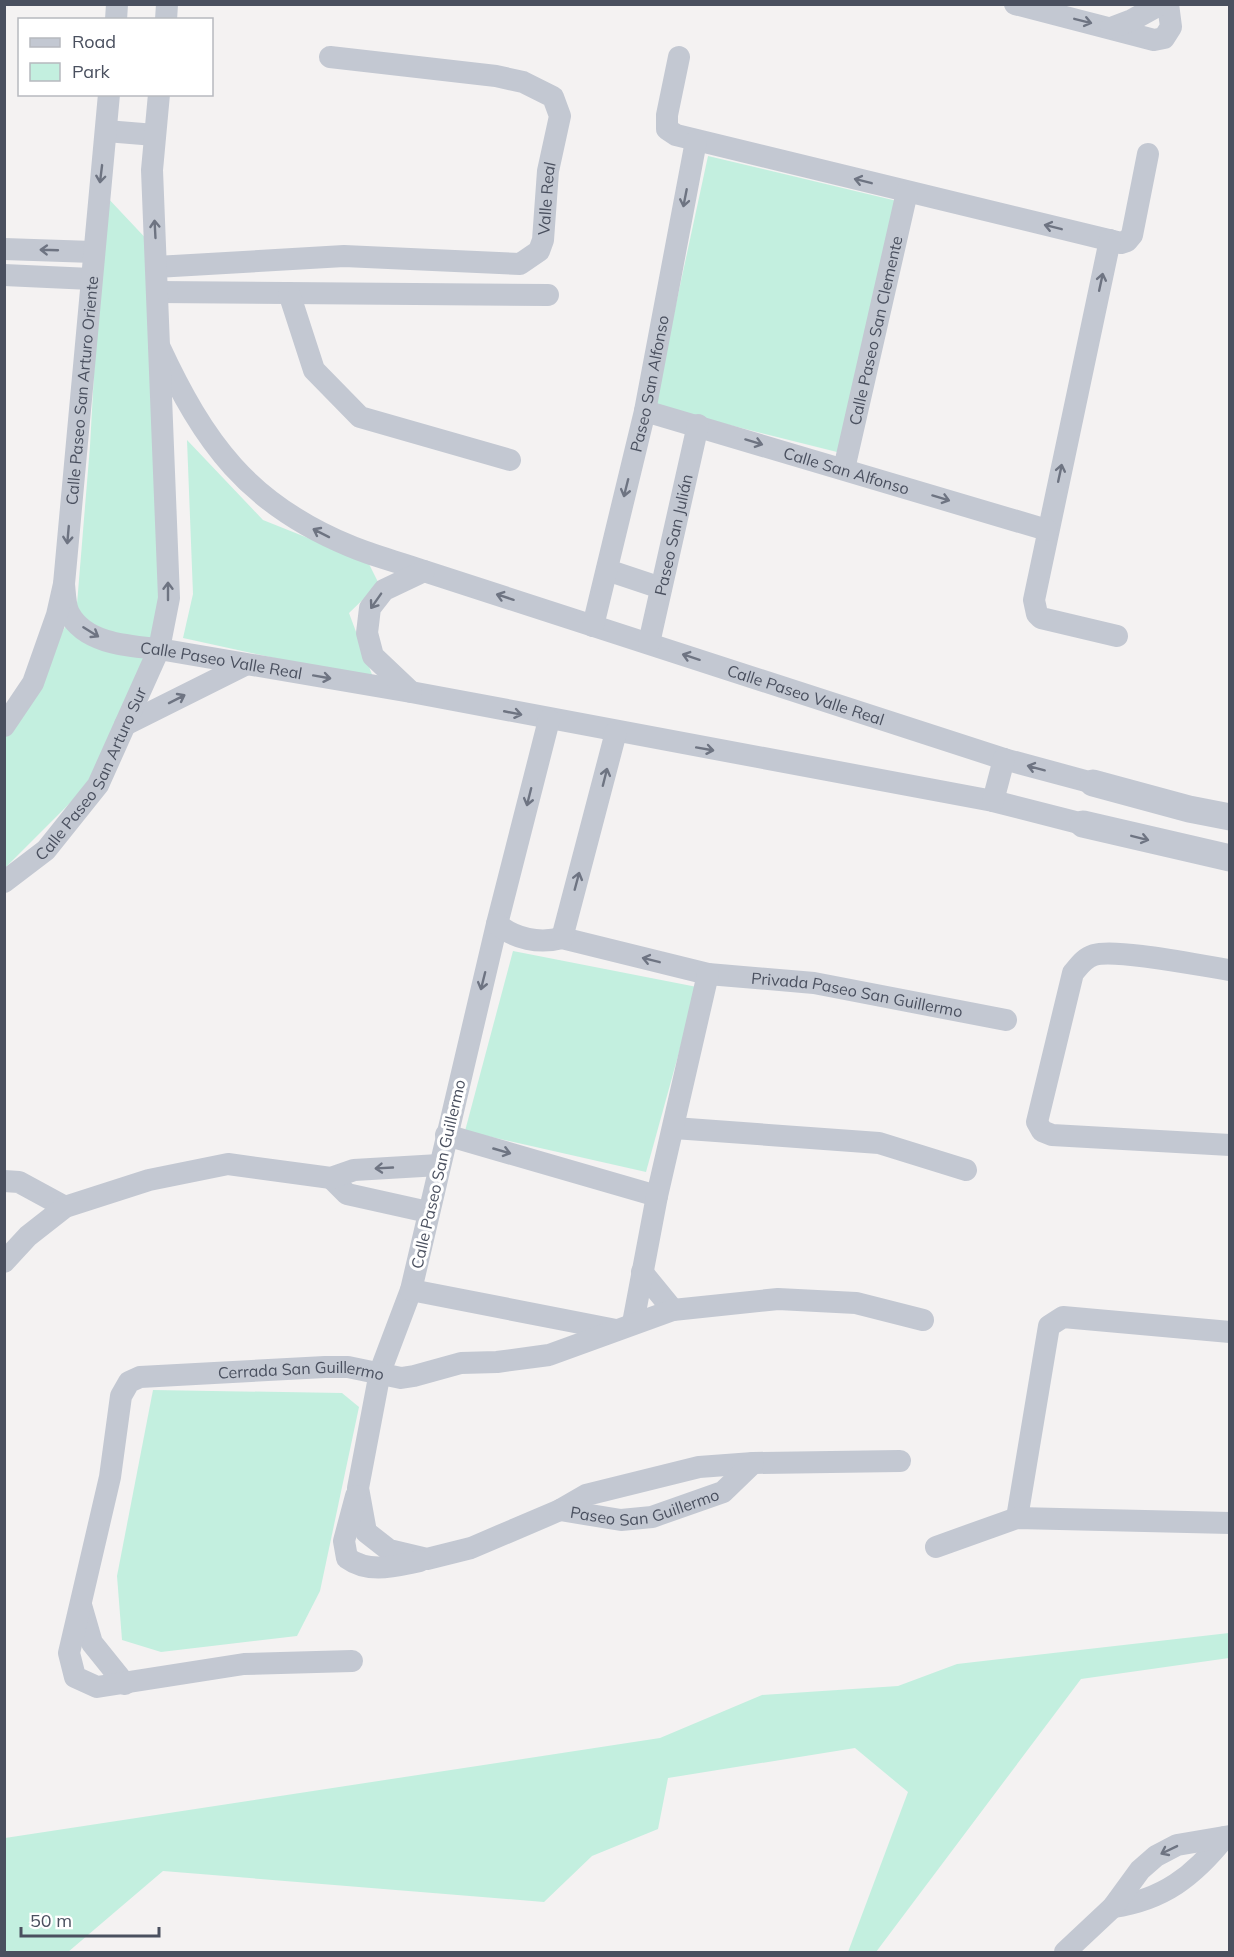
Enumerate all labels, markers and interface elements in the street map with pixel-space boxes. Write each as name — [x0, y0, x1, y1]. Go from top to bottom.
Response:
one-way arrow — [1074, 16, 1093, 28]
legend — [18, 18, 213, 96]
text: Road — [72, 30, 116, 53]
text: Park — [72, 60, 111, 83]
street label: Valle Real — [533, 160, 560, 236]
one-way arrow — [95, 163, 106, 183]
one-way arrow — [854, 175, 873, 187]
one-way arrow — [679, 188, 690, 208]
one-way arrow — [149, 219, 160, 239]
one-way arrow — [1044, 220, 1063, 232]
street label: Calle Paseo San Clemente — [844, 234, 907, 427]
one-way arrow — [39, 245, 59, 256]
one-way arrow — [1096, 273, 1107, 292]
street label: Calle Paseo San Arturo Oriente — [61, 275, 102, 506]
street label: Paseo San Alfonso — [625, 313, 673, 454]
one-way arrow — [744, 437, 763, 448]
street label: Calle San Alfonso — [781, 443, 912, 499]
one-way arrow — [1054, 463, 1066, 482]
street label: Paseo San Julián — [650, 472, 697, 597]
one-way arrow — [620, 479, 632, 498]
one-way arrow — [931, 493, 950, 504]
one-way arrow — [62, 525, 73, 544]
one-way arrow — [313, 526, 331, 538]
one-way arrow — [162, 582, 174, 602]
one-way arrow — [496, 591, 515, 602]
one-way arrow — [370, 593, 382, 609]
one-way arrow — [82, 626, 99, 639]
street label: Calle Paseo Valle Real — [139, 637, 304, 683]
one-way arrow — [682, 650, 701, 661]
street label: Calle Paseo Valle Real — [725, 660, 887, 730]
one-way arrow — [311, 672, 331, 683]
street label: Calle Paseo San Arturo Sur — [31, 684, 151, 865]
one-way arrow — [167, 692, 185, 704]
one-way arrow — [503, 708, 523, 719]
one-way arrow — [695, 743, 715, 754]
one-way arrow — [1027, 761, 1046, 773]
one-way arrow — [600, 768, 611, 787]
one-way arrow — [523, 787, 535, 806]
one-way arrow — [1130, 833, 1149, 845]
one-way arrow — [572, 872, 584, 891]
one-way arrow — [642, 953, 661, 965]
street label: Privada Paseo San Guillermo — [751, 968, 964, 1021]
one-way arrow — [477, 971, 489, 990]
street label: Calle Paseo San Guillermo — [406, 1077, 470, 1271]
one-way arrow — [492, 1146, 511, 1157]
one-way arrow — [375, 1162, 395, 1173]
street label: Cerrada San Guillermo — [217, 1357, 386, 1384]
street label: Paseo San Guillermo — [569, 1484, 722, 1530]
one-way arrow — [1160, 1844, 1178, 1856]
scale bar — [21, 1900, 159, 1938]
text: 50 m — [30, 1909, 72, 1932]

